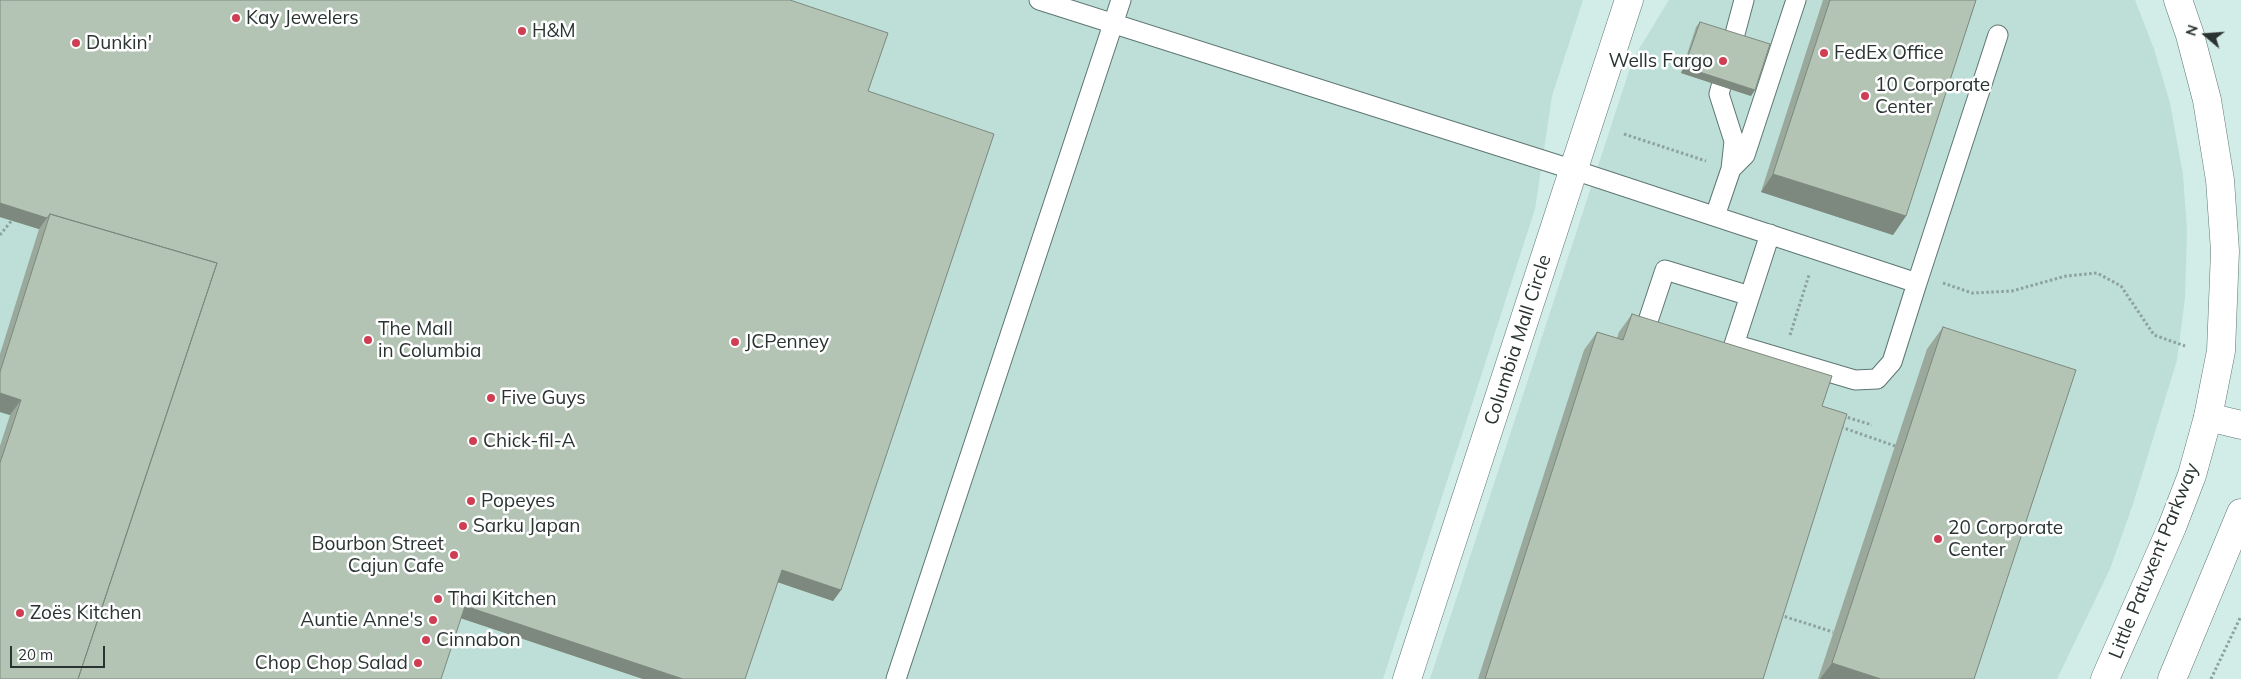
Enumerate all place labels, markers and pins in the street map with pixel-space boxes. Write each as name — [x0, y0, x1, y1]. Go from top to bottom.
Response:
place label: Kay Jewelers — [246, 7, 359, 29]
marker: Kay Jewelers — [230, 12, 242, 24]
place label: H&M — [532, 20, 576, 42]
marker: H&M — [516, 25, 528, 37]
place label: Dunkin' — [86, 32, 152, 54]
marker: Dunkin' — [70, 37, 82, 49]
place label: FedEx Office — [1834, 42, 1944, 64]
marker: FedEx Office — [1818, 47, 1830, 59]
place label: Wells Fargo — [1608, 50, 1713, 72]
marker: Wells Fargo — [1717, 55, 1729, 67]
place label: 10 Corporate Center — [1875, 74, 1990, 118]
marker: 10 Corporate Center — [1859, 90, 1871, 102]
place label: The Mall in Columbia — [378, 318, 481, 362]
place label: JCPenney — [745, 331, 829, 353]
marker: The Mall in Columbia — [362, 334, 374, 346]
marker: JCPenney — [729, 336, 741, 348]
place label: Five Guys — [501, 387, 586, 409]
marker: Five Guys — [485, 392, 497, 404]
place label: Chick-fil-A — [483, 430, 576, 452]
marker: Chick-fil-A — [467, 435, 479, 447]
place label: Popeyes — [481, 490, 555, 512]
marker: Popeyes — [465, 495, 477, 507]
place label: Sarku Japan — [473, 515, 580, 537]
place label: 20 Corporate Center — [1948, 517, 2063, 561]
marker: Sarku Japan — [457, 520, 469, 532]
place label: Bourbon Street Cajun Cafe — [311, 533, 444, 577]
marker: 20 Corporate Center — [1932, 533, 1944, 545]
marker: Bourbon Street Cajun Cafe — [448, 549, 460, 561]
place label: Thai Kitchen — [448, 588, 557, 610]
marker: Thai Kitchen — [432, 593, 444, 605]
place label: Zoës Kitchen — [30, 602, 142, 624]
marker: Zoës Kitchen — [14, 607, 26, 619]
place label: Auntie Anne's — [300, 609, 423, 631]
marker: Auntie Anne's — [427, 614, 439, 626]
place label: Cinnabon — [436, 629, 521, 651]
marker: Cinnabon — [420, 634, 432, 646]
place label: Chop Chop Salad — [255, 652, 408, 674]
marker: Chop Chop Salad — [412, 657, 424, 669]

